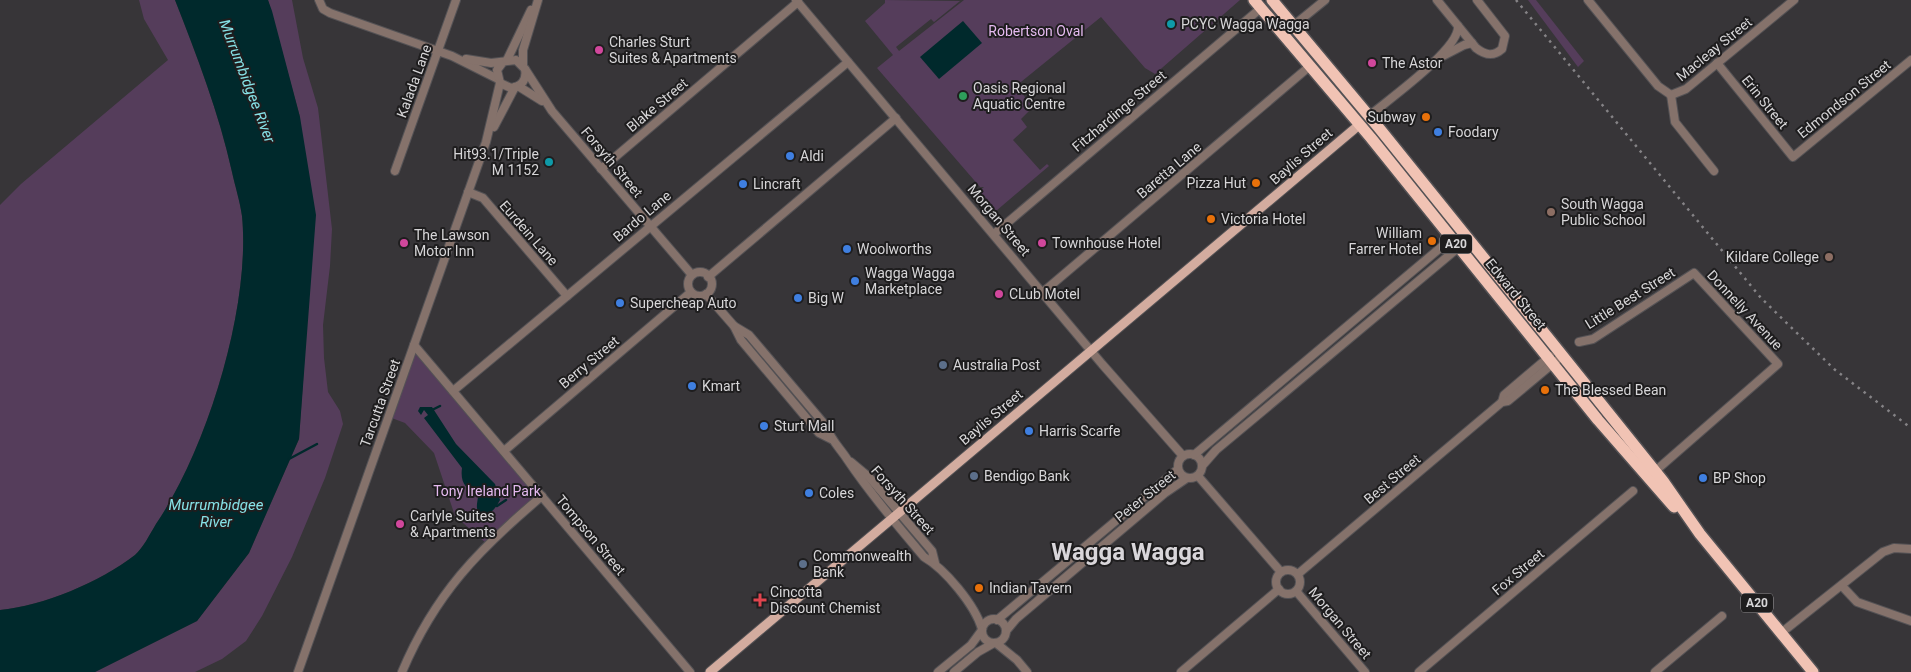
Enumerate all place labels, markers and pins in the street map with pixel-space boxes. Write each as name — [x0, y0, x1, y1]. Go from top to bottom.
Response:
place label: PCYC Wagga Wagga — [1181, 16, 1310, 32]
marker: PCYC Wagga Wagga — [1165, 18, 1177, 30]
place label: Charles Sturt Suites & Apartments — [609, 34, 737, 66]
marker: Charles Sturt Suites & Apartments — [593, 44, 605, 56]
place label: The Astor — [1382, 55, 1443, 71]
marker: The Astor — [1366, 57, 1378, 69]
place label: Oasis Regional Aquatic Centre — [973, 80, 1066, 112]
marker: Oasis Regional Aquatic Centre — [957, 90, 969, 102]
place label: Subway — [1367, 109, 1416, 125]
marker: Subway — [1420, 111, 1432, 123]
place label: Foodary — [1448, 124, 1499, 140]
marker: Foodary — [1432, 126, 1444, 138]
place label: Hit93.1/Triple M 1152 — [453, 146, 539, 178]
place label: Aldi — [800, 148, 824, 164]
marker: Aldi — [784, 150, 796, 162]
marker: Hit93.1/Triple M 1152 — [543, 156, 555, 168]
place label: Pizza Hut — [1187, 175, 1246, 191]
place label: Lincraft — [753, 176, 801, 192]
marker: Pizza Hut — [1250, 177, 1262, 189]
marker: Lincraft — [737, 178, 749, 190]
place label: South Wagga Public School — [1561, 196, 1646, 228]
marker: South Wagga Public School — [1545, 206, 1557, 218]
place label: Victoria Hotel — [1221, 211, 1306, 227]
marker: Victoria Hotel — [1205, 213, 1217, 225]
place label: William Farrer Hotel — [1349, 225, 1422, 257]
place label: The Lawson Motor Inn — [414, 227, 490, 259]
place label: Townhouse Hotel — [1052, 235, 1161, 251]
marker: William Farrer Hotel — [1426, 235, 1438, 247]
marker: The Lawson Motor Inn — [398, 237, 410, 249]
marker: Townhouse Hotel — [1036, 237, 1048, 249]
place label: Woolworths — [857, 241, 932, 257]
marker: Woolworths — [841, 243, 853, 255]
place label: Kildare College — [1726, 249, 1819, 265]
marker: Kildare College — [1823, 251, 1835, 263]
place label: Wagga Wagga Marketplace — [865, 265, 955, 297]
marker: Wagga Wagga Marketplace — [849, 275, 861, 287]
place label: CLub Motel — [1009, 286, 1080, 302]
marker: CLub Motel — [993, 288, 1005, 300]
place label: Big W — [808, 290, 844, 306]
marker: Big W — [792, 292, 804, 304]
place label: Supercheap Auto — [630, 295, 737, 311]
marker: Supercheap Auto — [614, 297, 626, 309]
place label: Australia Post — [953, 357, 1041, 373]
marker: Australia Post — [937, 359, 949, 371]
place label: Kmart — [702, 378, 741, 394]
marker: Kmart — [686, 380, 698, 392]
place label: The Blessed Bean — [1555, 382, 1666, 398]
marker: The Blessed Bean — [1539, 384, 1551, 396]
place label: Sturt Mall — [774, 418, 834, 434]
marker: Sturt Mall — [758, 420, 770, 432]
place label: Harris Scarfe — [1039, 423, 1120, 439]
marker: Harris Scarfe — [1023, 425, 1035, 437]
place label: Bendigo Bank — [984, 468, 1071, 484]
marker: Bendigo Bank — [968, 470, 980, 482]
place label: BP Shop — [1713, 470, 1766, 486]
marker: BP Shop — [1697, 472, 1709, 484]
place label: Coles — [819, 485, 854, 501]
marker: Coles — [803, 487, 815, 499]
place label: Carlyle Suites & Apartments — [410, 508, 496, 540]
marker: Carlyle Suites & Apartments — [394, 518, 406, 530]
place label: Commonwealth Bank — [813, 548, 912, 580]
marker: Commonwealth Bank — [797, 558, 809, 570]
place label: Indian Tavern — [989, 580, 1072, 596]
marker: Indian Tavern — [973, 582, 985, 594]
place label: Cincotta Discount Chemist — [770, 584, 881, 616]
marker: Cincotta Discount Chemist — [754, 594, 766, 606]

